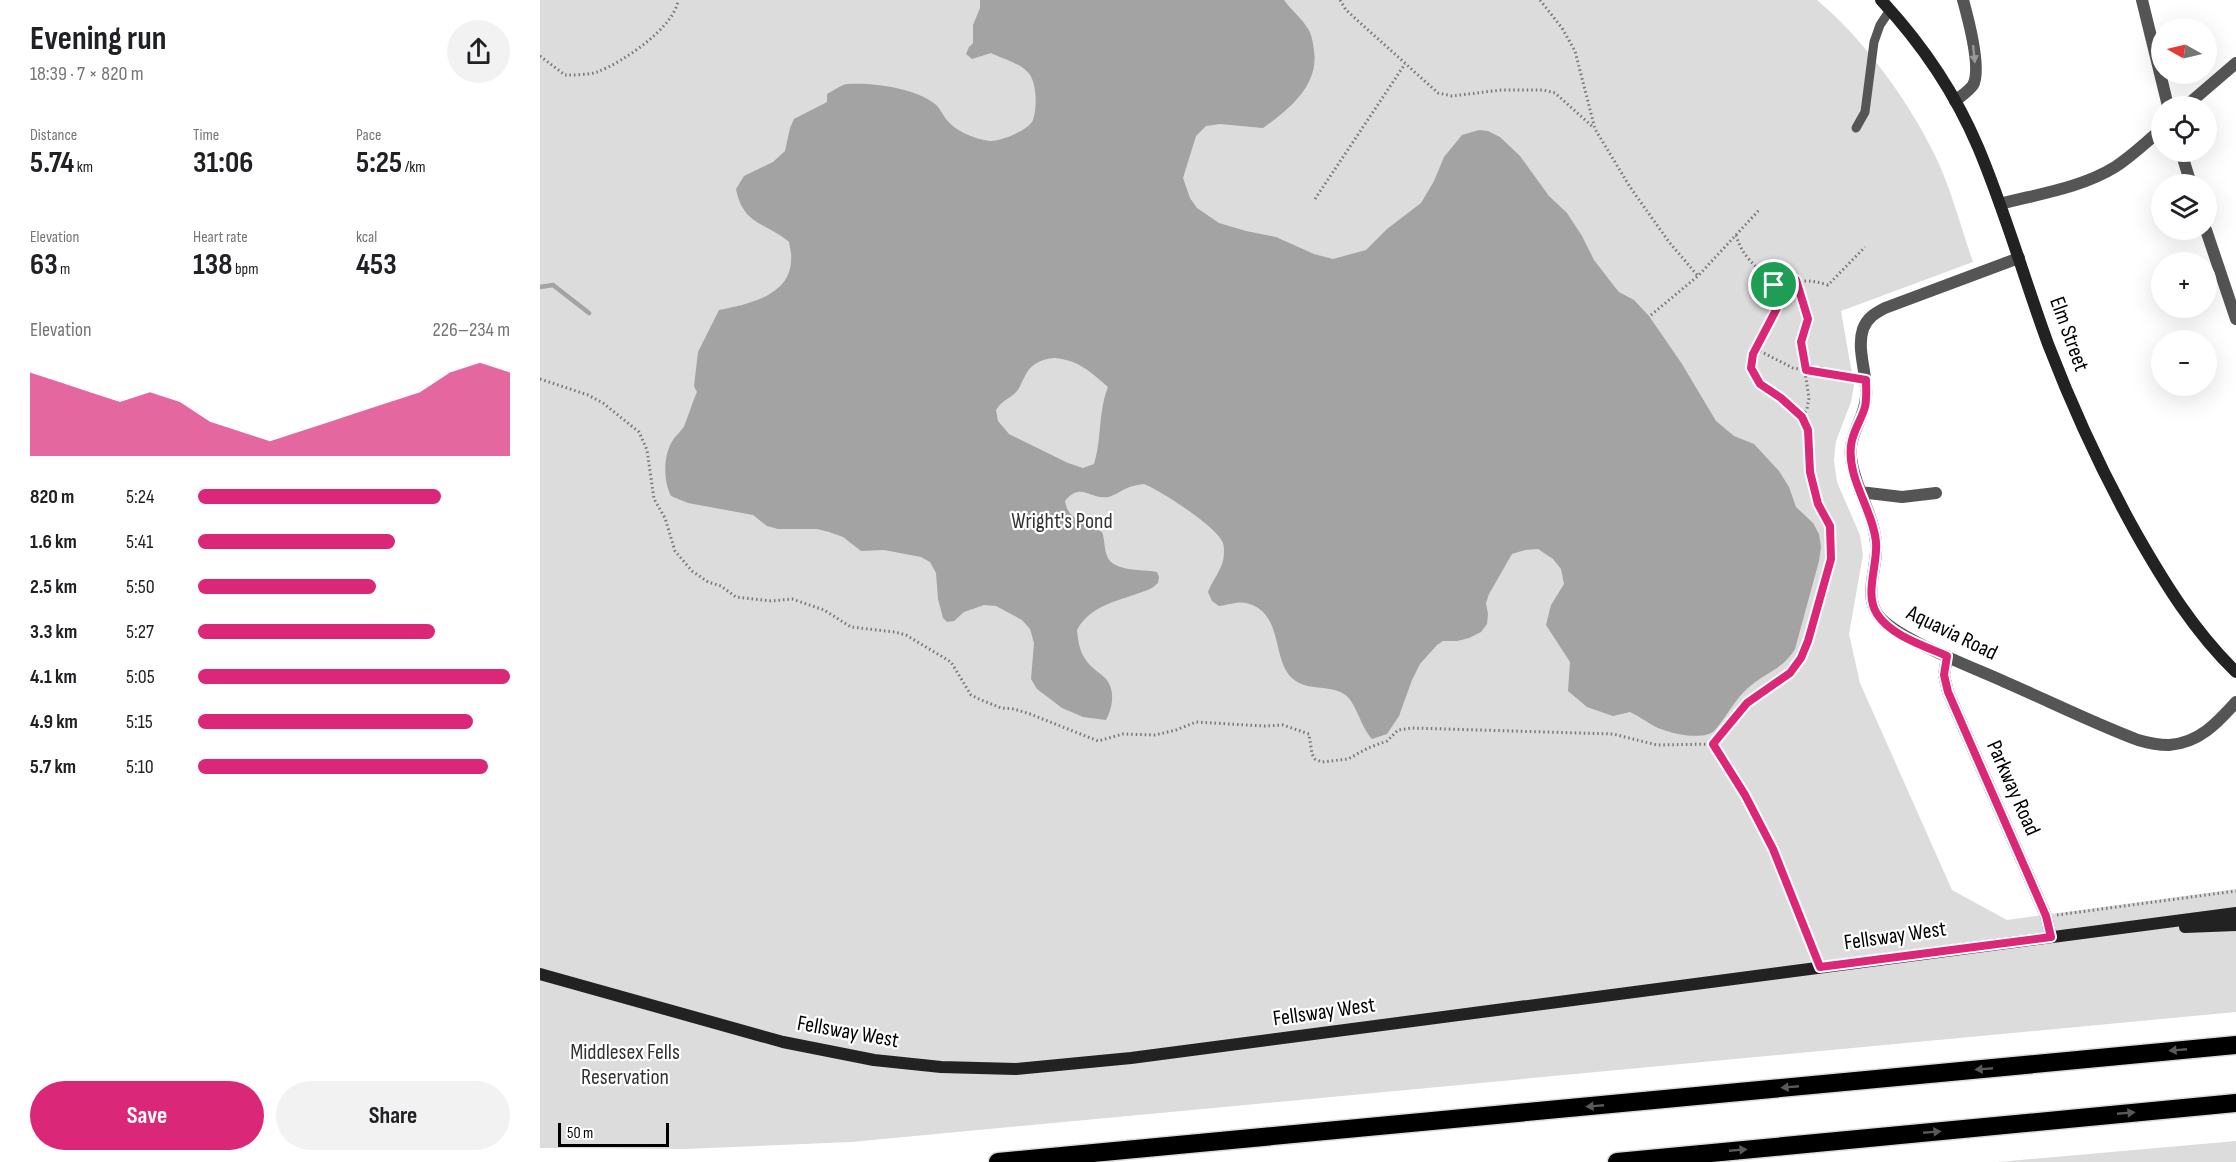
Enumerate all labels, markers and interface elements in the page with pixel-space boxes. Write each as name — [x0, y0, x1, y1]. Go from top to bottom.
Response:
north arrow — [2151, 18, 2217, 84]
map controls — [2151, 18, 2217, 396]
text: Evening run — [30, 19, 166, 59]
button: share — [447, 20, 510, 83]
one-way arrow — [1969, 45, 1979, 64]
text: 18:39 · 7 × 820 m — [30, 62, 143, 86]
button: locate — [2151, 96, 2217, 162]
text: Distance — [30, 126, 77, 145]
text: Time — [193, 126, 219, 145]
text: Pace — [356, 126, 381, 145]
text: 5.74 — [30, 145, 74, 181]
text: 31:06 — [193, 145, 253, 181]
text: 5:25 — [356, 145, 402, 181]
text: km — [74, 158, 93, 177]
text: /km — [402, 158, 426, 177]
button: layers — [2151, 174, 2217, 240]
text: Elevation — [30, 228, 79, 247]
text: Heart rate — [193, 228, 248, 247]
text: kcal — [356, 228, 377, 247]
text: 63 — [30, 247, 58, 283]
text: 138 — [193, 247, 232, 283]
text: 453 — [356, 247, 397, 283]
button: + — [2151, 252, 2217, 318]
pin — [1748, 259, 1799, 310]
text: m — [58, 260, 70, 279]
text: bpm — [232, 260, 258, 279]
icon: arrive — [1757, 268, 1790, 301]
street label: Elm Street — [2043, 293, 2095, 375]
text: Elevation — [30, 318, 92, 342]
text: 226–234 m — [433, 318, 510, 342]
button: − — [2151, 330, 2217, 396]
text: 820 m — [30, 485, 74, 509]
text: 5:24 — [126, 485, 154, 509]
park label: Wright's Pond — [1011, 508, 1113, 535]
text: 1.6 km — [30, 530, 77, 554]
text: 5:41 — [126, 530, 153, 554]
text: 2.5 km — [30, 575, 77, 599]
text: 5:50 — [126, 575, 155, 599]
street label: Aquavia Road — [1901, 599, 2002, 667]
text: 3.3 km — [30, 620, 77, 644]
text: 5:27 — [126, 620, 154, 644]
text: 4.1 km — [30, 665, 77, 689]
text: 5:05 — [126, 665, 155, 689]
text: 4.9 km — [30, 710, 78, 734]
text: 5:15 — [126, 710, 153, 734]
street label: Parkway Road — [1980, 736, 2046, 840]
text: 5.7 km — [30, 755, 76, 779]
text: 5:10 — [126, 755, 154, 779]
street label: Fellsway West — [1842, 915, 1948, 957]
street label: Fellsway West — [1271, 991, 1377, 1033]
street label: Fellsway West — [795, 1010, 901, 1054]
park label: Middlesex Fells Reservation — [570, 1039, 680, 1091]
one-way arrow — [2168, 1045, 2187, 1055]
one-way arrow — [1974, 1064, 1993, 1074]
button: Save — [30, 1081, 264, 1150]
button: Share — [276, 1081, 510, 1150]
one-way arrow — [1780, 1082, 1799, 1092]
one-way arrow — [1586, 1101, 1605, 1110]
one-way arrow — [2117, 1108, 2136, 1118]
scale bar — [558, 1120, 669, 1148]
text: 50 m — [567, 1124, 593, 1143]
one-way arrow — [1922, 1127, 1941, 1137]
one-way arrow — [1728, 1145, 1747, 1155]

